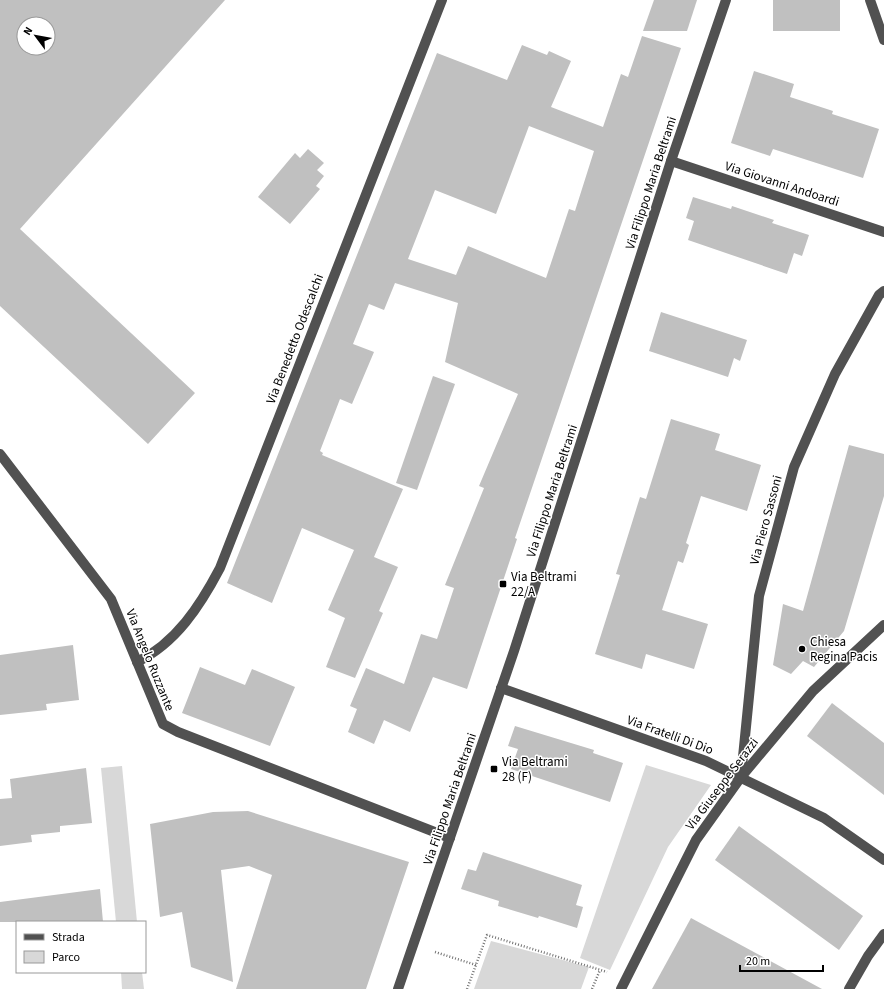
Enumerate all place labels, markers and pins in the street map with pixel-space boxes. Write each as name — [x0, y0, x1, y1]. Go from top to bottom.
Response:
place label: Via Beltrami 22/A — [511, 568, 577, 601]
marker: Via Beltrami 22/A — [498, 579, 508, 589]
place label: Chiesa Regina Pacis — [810, 633, 878, 666]
marker: Chiesa Regina Pacis — [797, 644, 807, 654]
place label: Via Beltrami 28 (F) — [502, 753, 568, 786]
marker: Via Beltrami 28 (F) — [489, 764, 499, 774]

